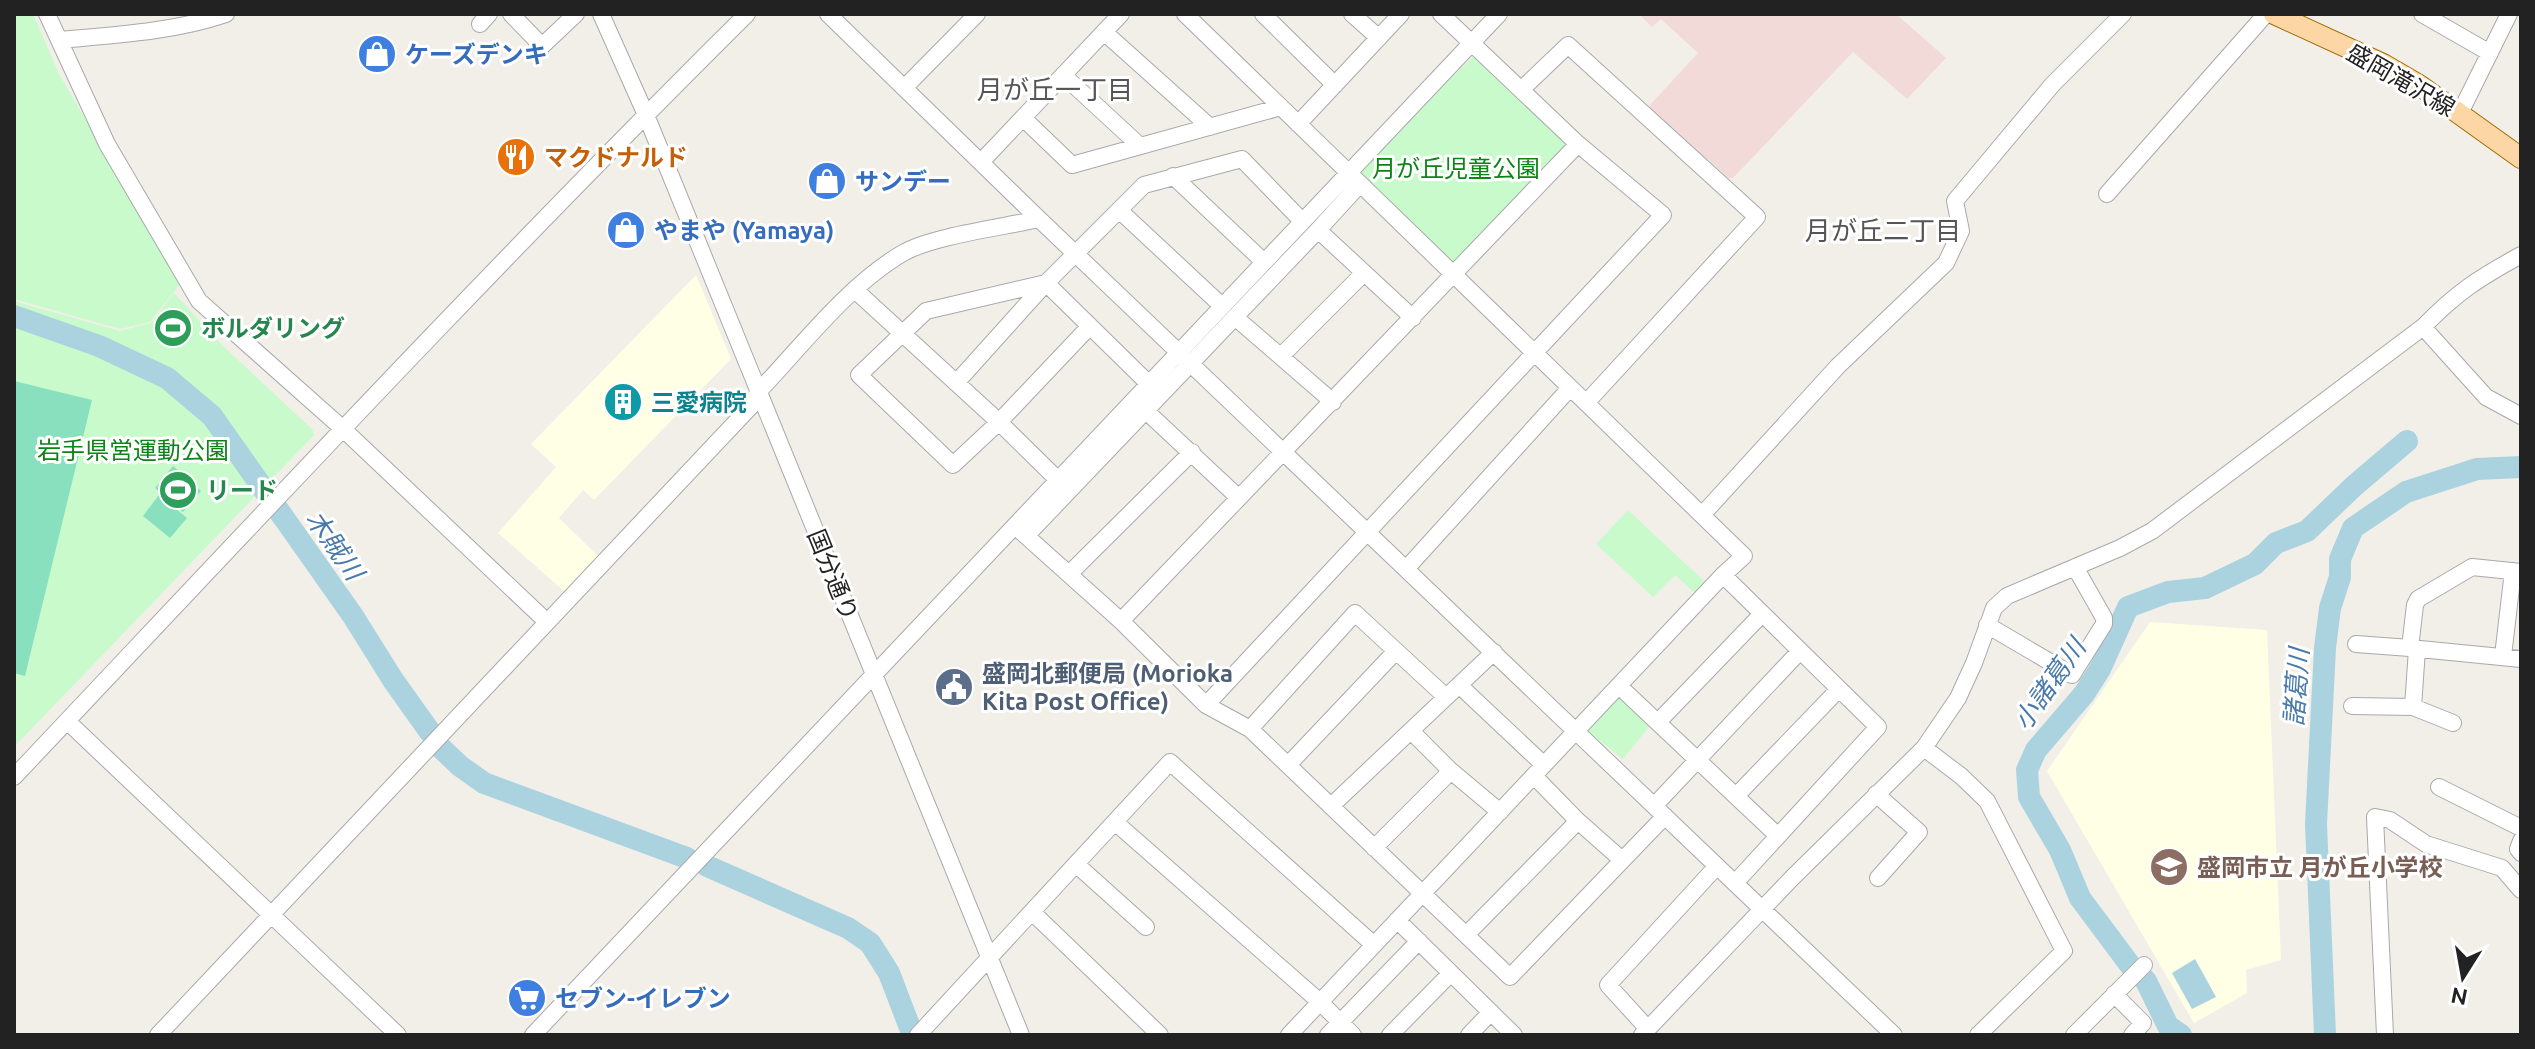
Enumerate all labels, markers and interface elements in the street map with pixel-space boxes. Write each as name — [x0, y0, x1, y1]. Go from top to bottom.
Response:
shop icon: ケーズデンキ — [356, 33, 398, 75]
street label: 盛岡滝沢線 — [2342, 38, 2460, 122]
place label: ケーズデンキ — [405, 41, 548, 68]
district label: 月が丘一丁目 — [977, 75, 1133, 104]
restaurant icon: マクドナルド — [495, 136, 537, 178]
place label: マクドナルド — [544, 144, 688, 171]
park label: 月が丘児童公園 — [1372, 155, 1540, 182]
shop icon: サンデー — [806, 160, 848, 202]
place label: サンデー — [855, 168, 951, 195]
shop icon: やまや (Yamaya) — [605, 209, 647, 251]
district label: 月が丘二丁目 — [1805, 216, 1961, 245]
place label: やまや (Yamaya) — [654, 217, 834, 244]
sports icon: ボルダリング — [152, 307, 194, 349]
place label: ボルダリング — [201, 315, 345, 342]
building icon: 三愛病院 — [602, 381, 644, 423]
place label: 三愛病院 — [651, 389, 747, 416]
park label: 岩手県営運動公園 — [37, 437, 229, 464]
sports icon: リード — [157, 469, 199, 511]
place label: リード — [206, 477, 278, 504]
water label: 木賊川 — [301, 505, 371, 588]
street label: 国分通り — [803, 525, 863, 625]
water label: 小諸葛川 — [2007, 631, 2092, 735]
water label: 諸葛川 — [2279, 644, 2313, 727]
place label: 盛岡北郵便局 (Morioka Kita Post Office) — [982, 660, 1233, 715]
public building icon: 盛岡北郵便局 (Morioka Kita Post Office) — [933, 666, 975, 708]
school or university icon: 盛岡市立 月が丘小学校 — [2148, 846, 2190, 888]
place label: 盛岡市立 月が丘小学校 — [2197, 854, 2443, 881]
north arrow — [2423, 937, 2503, 1017]
supermarket icon: セブン-イレブン — [506, 977, 548, 1019]
text: N — [2449, 983, 2470, 1011]
place label: セブン-イレブン — [555, 985, 731, 1012]

